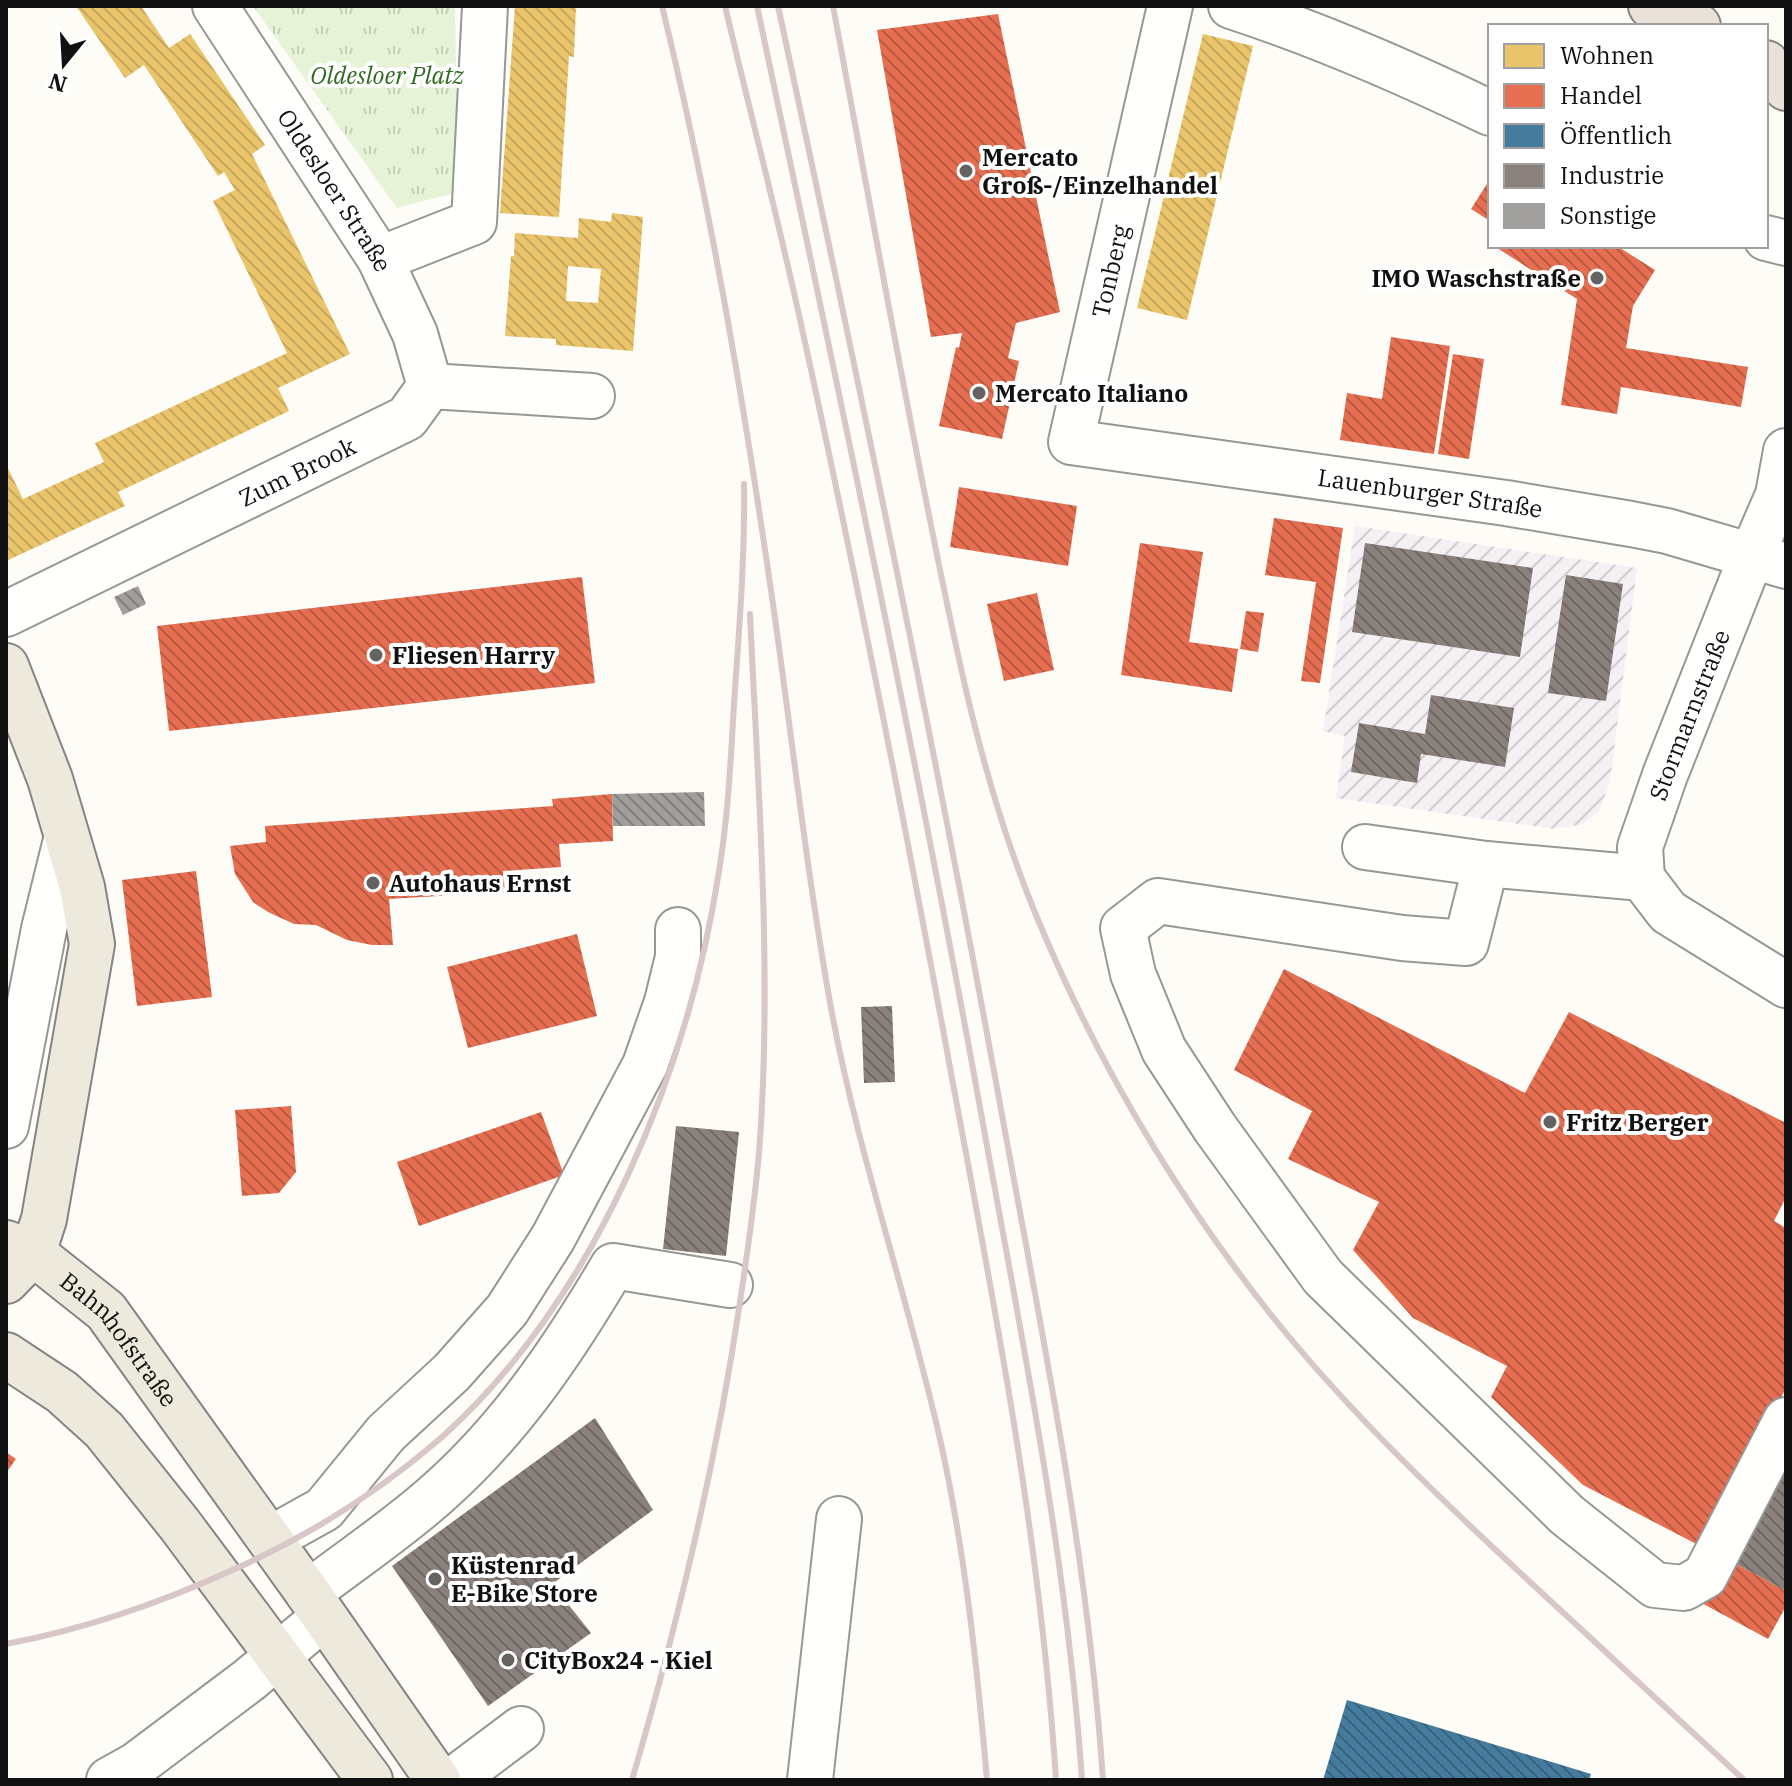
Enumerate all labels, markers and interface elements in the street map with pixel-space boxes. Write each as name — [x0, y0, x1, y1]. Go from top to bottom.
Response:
north arrow — [24, 24, 104, 104]
legend — [1488, 24, 1768, 248]
text: Wohnen — [1560, 39, 1654, 71]
park label: Oldesloer Platz — [310, 59, 465, 91]
text: N — [45, 67, 70, 100]
text: Handel — [1560, 79, 1642, 111]
street label: Oldesloer Straße — [270, 103, 400, 277]
text: Öffentlich — [1560, 119, 1672, 151]
place label: Mercato Groß-/Einzelhandel — [982, 141, 1218, 201]
text: Industrie — [1560, 159, 1664, 191]
marker: Mercato Groß-/Einzelhandel — [957, 162, 975, 180]
text: Sonstige — [1560, 199, 1656, 231]
street label: Tonberg — [1084, 221, 1136, 321]
place label: IMO Waschstraße — [1371, 262, 1581, 294]
marker: IMO Waschstraße — [1588, 269, 1606, 287]
place label: Mercato Italiano — [995, 377, 1188, 409]
marker: Mercato Italiano — [970, 384, 988, 402]
street label: Zum Brook — [233, 430, 361, 514]
street label: Lauenburger Straße — [1316, 461, 1545, 525]
street label: Stormarnstraße — [1641, 625, 1737, 805]
place label: Fliesen Harry — [392, 639, 556, 671]
marker: Fliesen Harry — [367, 646, 385, 664]
place label: Autohaus Ernst — [389, 867, 571, 899]
marker: Autohaus Ernst — [364, 874, 382, 892]
place label: Fritz Berger — [1566, 1106, 1709, 1138]
marker: Fritz Berger — [1541, 1113, 1559, 1131]
street label: Bahnhofstraße — [54, 1265, 185, 1413]
place label: Küstenrad E-Bike Store — [451, 1549, 598, 1609]
marker: Küstenrad E-Bike Store — [426, 1570, 444, 1588]
place label: CityBox24 - Kiel — [524, 1644, 713, 1676]
marker: CityBox24 - Kiel — [499, 1651, 517, 1669]

